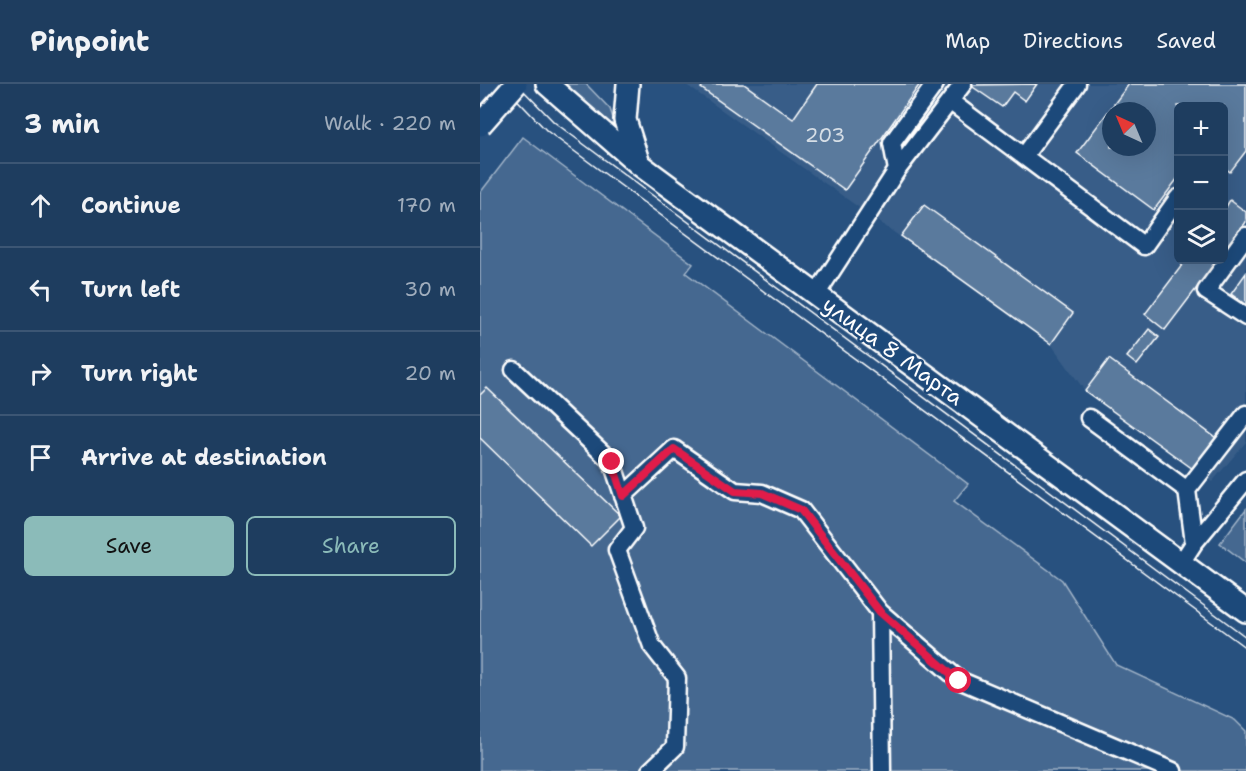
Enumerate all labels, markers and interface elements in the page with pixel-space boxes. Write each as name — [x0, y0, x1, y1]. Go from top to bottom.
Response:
text: Pinpoint — [30, 22, 149, 60]
text: Map — [945, 27, 990, 55]
text: Directions — [1023, 27, 1123, 55]
text: Saved — [1156, 27, 1216, 55]
north arrow — [1102, 102, 1156, 156]
map controls — [1174, 102, 1228, 264]
button: + — [1174, 102, 1228, 156]
text: 3 min — [24, 106, 100, 141]
text: Walk · 220 m — [324, 110, 456, 136]
house number: 203 — [805, 122, 845, 148]
button: − — [1174, 156, 1228, 210]
icon: ahead — [24, 189, 57, 222]
text: Continue — [81, 191, 181, 220]
text: 170 m — [397, 192, 456, 218]
button: layers — [1174, 210, 1228, 264]
icon: left — [24, 273, 57, 306]
text: Turn left — [81, 275, 180, 304]
text: 30 m — [404, 276, 456, 302]
street label: улица 8 Марта — [817, 290, 970, 412]
icon: right — [24, 357, 57, 390]
text: Turn right — [81, 359, 198, 388]
text: 20 m — [405, 360, 456, 386]
icon: arrive — [24, 441, 57, 474]
text: Arrive at destination — [81, 443, 327, 472]
route end — [598, 448, 624, 474]
button: Save — [24, 516, 234, 576]
button: Share — [246, 516, 456, 576]
route start — [945, 667, 971, 693]

